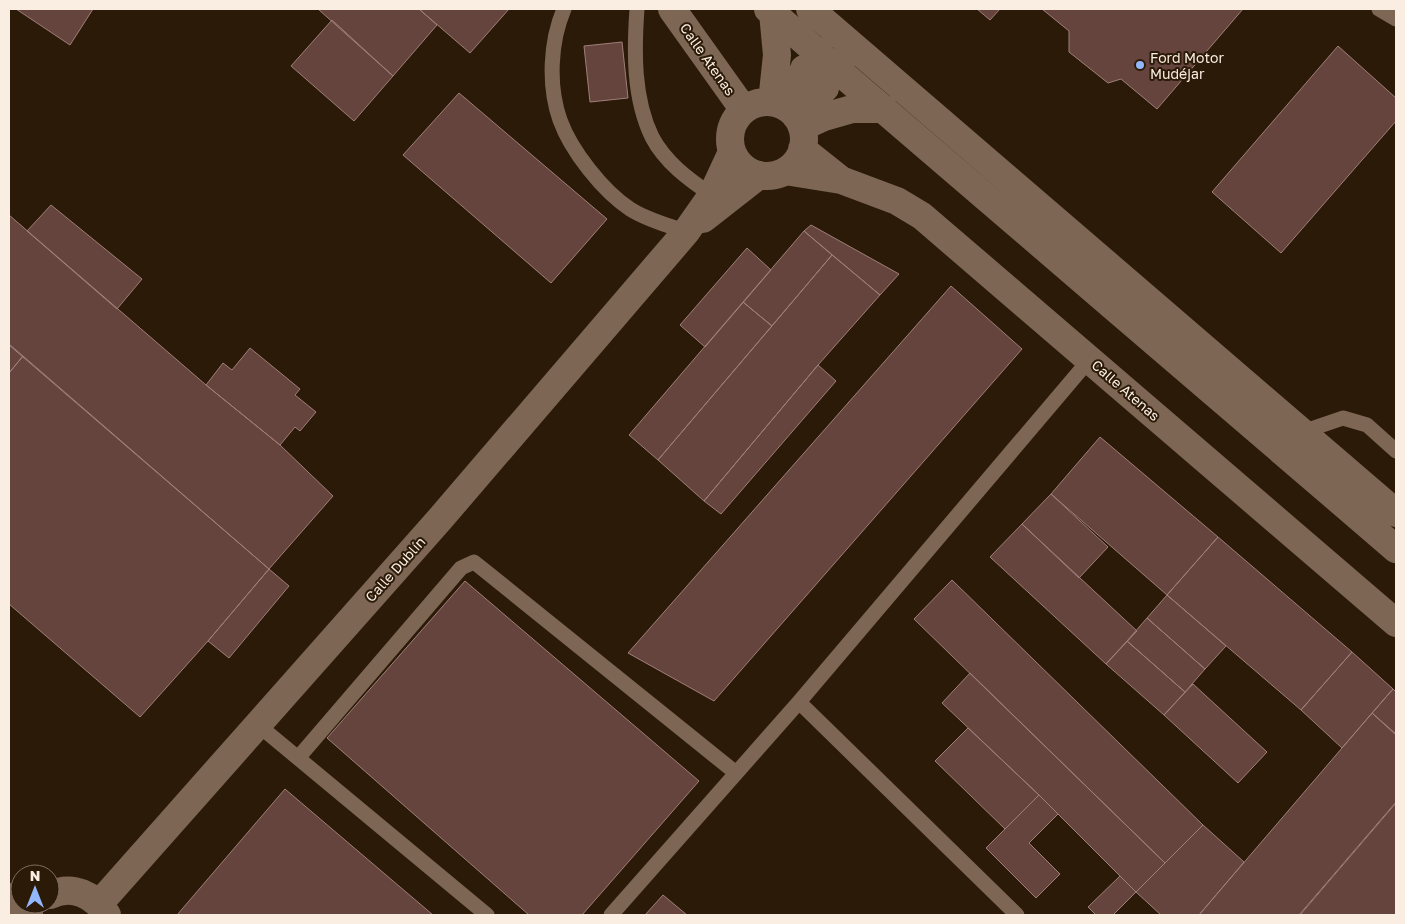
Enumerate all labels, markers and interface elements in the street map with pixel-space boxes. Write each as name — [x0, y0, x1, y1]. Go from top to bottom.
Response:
street label: Calle Atenas — [677, 20, 739, 98]
place label: Ford Motor Mudéjar — [1150, 49, 1224, 82]
marker: Ford Motor Mudéjar — [1134, 59, 1146, 71]
street label: Calle Atenas — [1089, 356, 1163, 424]
street label: Calle Dublín — [361, 533, 429, 605]
north arrow — [10, 864, 60, 914]
text: N — [30, 867, 40, 884]

